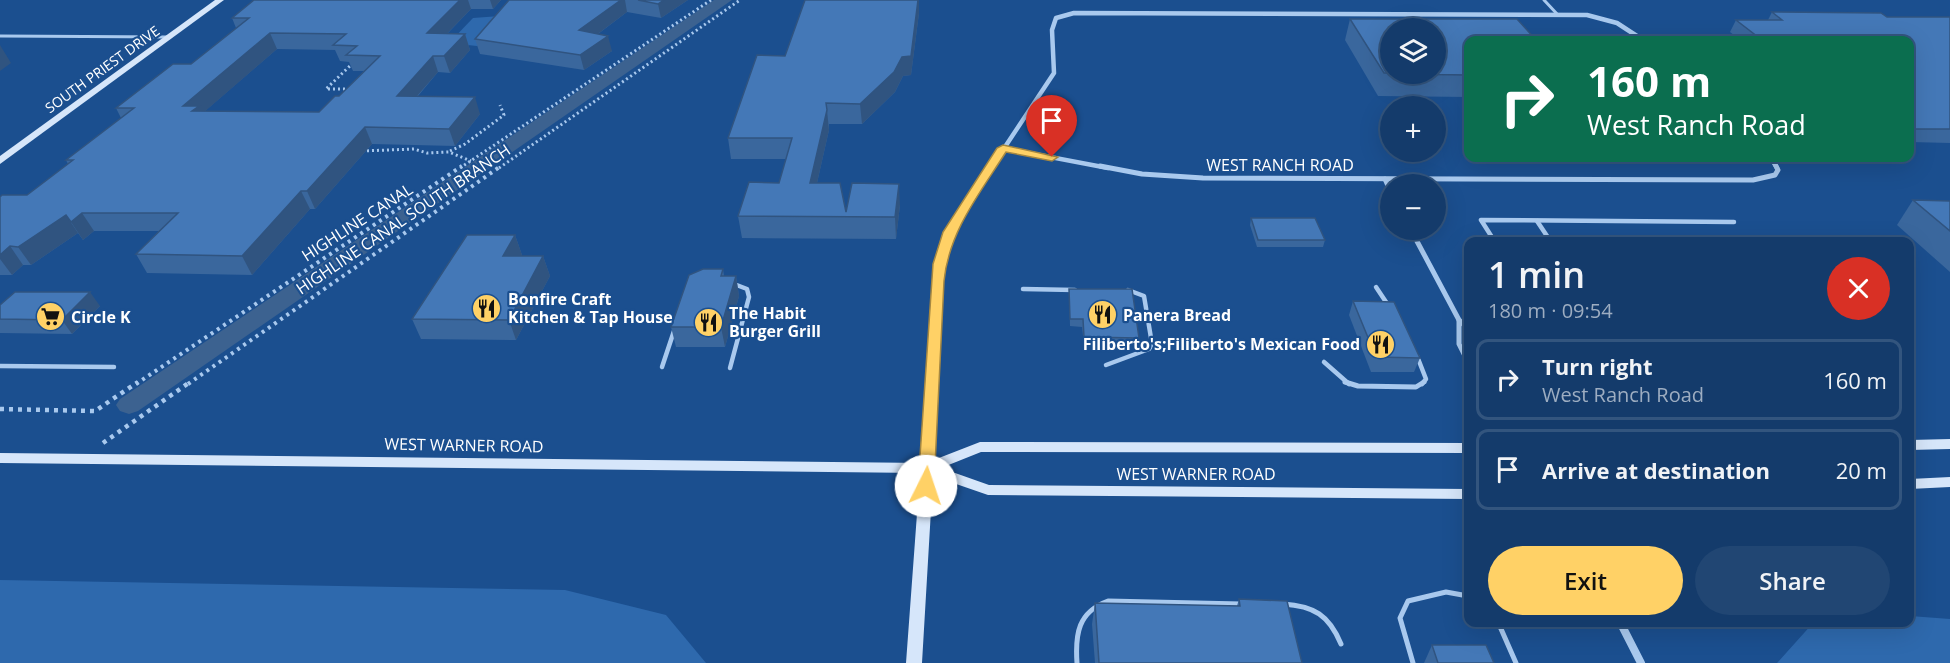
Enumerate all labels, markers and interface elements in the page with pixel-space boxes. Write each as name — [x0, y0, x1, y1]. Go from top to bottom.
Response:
map controls — [1380, 18, 1446, 240]
button: layers — [1380, 18, 1446, 84]
street label: SOUTH PRIEST DRIVE — [41, 21, 163, 117]
text: 160 m — [1587, 52, 1711, 109]
icon: right — [1488, 60, 1566, 138]
pin — [1026, 95, 1077, 157]
button: + — [1380, 96, 1446, 162]
icon: arrive — [1035, 104, 1068, 137]
text: West Ranch Road — [1587, 106, 1806, 143]
street label: HIGHLINE CANAL SOUTH BRANCH — [292, 140, 514, 298]
street label: WEST RANCH ROAD — [1206, 154, 1354, 176]
button: − — [1380, 174, 1446, 240]
street label: HIGHLINE CANAL — [298, 179, 416, 265]
text: 1 min — [1488, 250, 1585, 299]
button: close — [1827, 257, 1890, 320]
place label: Bonfire Craft Kitchen & Tap House — [508, 288, 673, 328]
restaurant icon: Bonfire Craft Kitchen & Tap House — [471, 292, 503, 324]
text: 180 m · 09:54 — [1488, 297, 1613, 324]
restaurant icon: Panera Bread — [1086, 299, 1118, 331]
supermarket icon: Circle K — [34, 301, 66, 333]
place label: The Habit Burger Grill — [729, 302, 821, 342]
place label: Panera Bread — [1123, 304, 1231, 326]
place label: Circle K — [71, 306, 131, 328]
restaurant icon: The Habit Burger Grill — [692, 306, 724, 338]
restaurant icon: Filiberto's;Filiberto's Mexican Food — [1365, 328, 1397, 360]
place label: Filiberto's;Filiberto's Mexican Food — [1083, 333, 1360, 355]
text: Turn right — [1542, 351, 1653, 381]
icon: right — [1491, 363, 1524, 396]
text: 160 m — [1823, 365, 1887, 395]
text: West Ranch Road — [1542, 381, 1704, 408]
street label: WEST WARNER ROAD — [384, 433, 544, 457]
icon: arrive — [1491, 453, 1524, 486]
position arrow — [894, 454, 958, 518]
text: Arrive at destination — [1542, 455, 1770, 485]
text: 20 m — [1836, 455, 1887, 485]
street label: WEST WARNER ROAD — [1116, 463, 1276, 485]
button: Exit — [1488, 546, 1683, 615]
button: Share — [1695, 546, 1890, 615]

